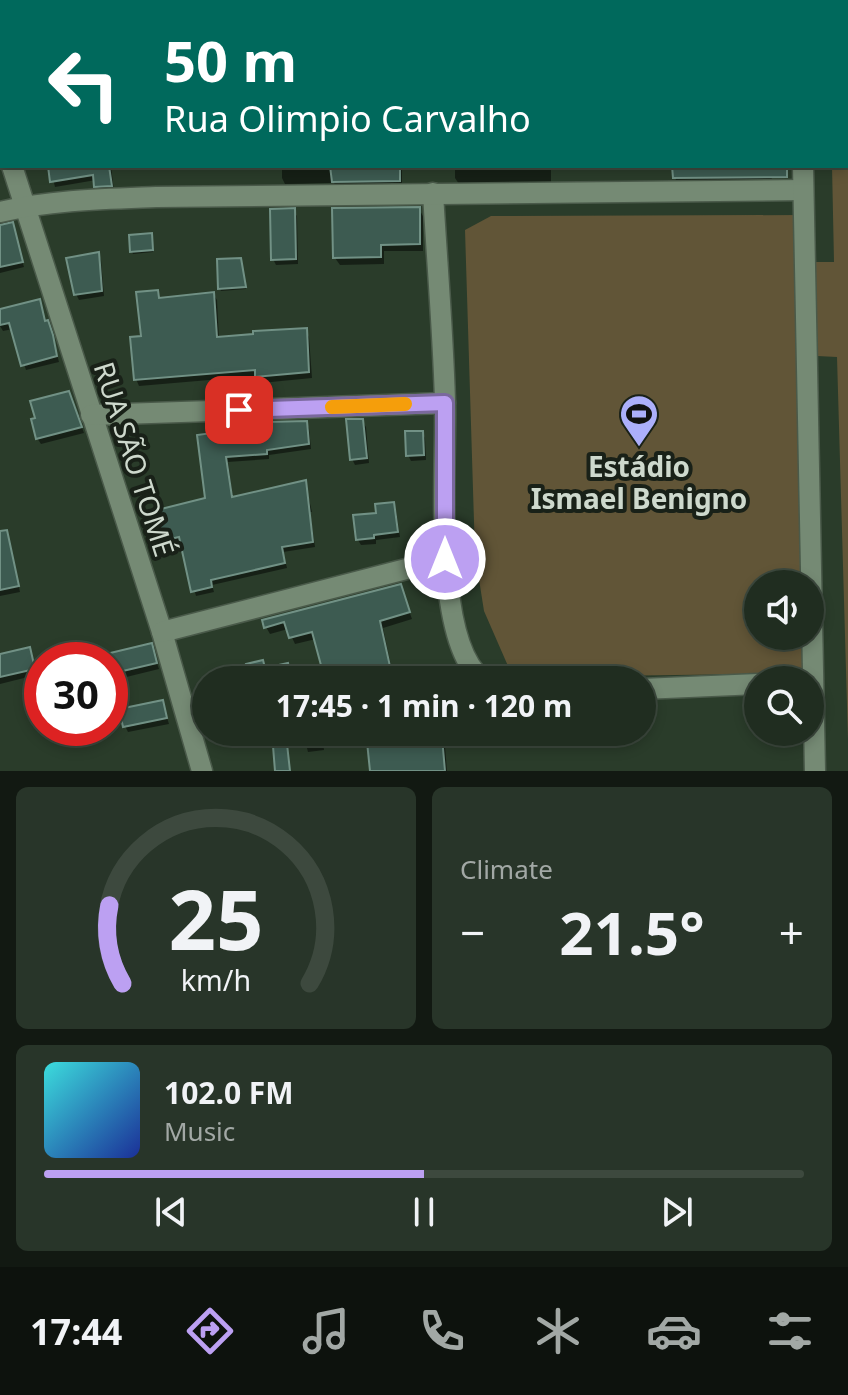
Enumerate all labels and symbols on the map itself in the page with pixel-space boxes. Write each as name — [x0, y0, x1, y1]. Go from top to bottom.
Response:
street label: RUA SÃO TOMÉ — [86, 357, 184, 561]
pin — [205, 376, 273, 444]
sports icon: Estádio Ismael Benigno — [618, 393, 660, 448]
place label: Estádio Ismael Benigno — [531, 447, 747, 517]
position arrow — [403, 517, 487, 601]
speed limit sign: 30 — [24, 642, 128, 746]

